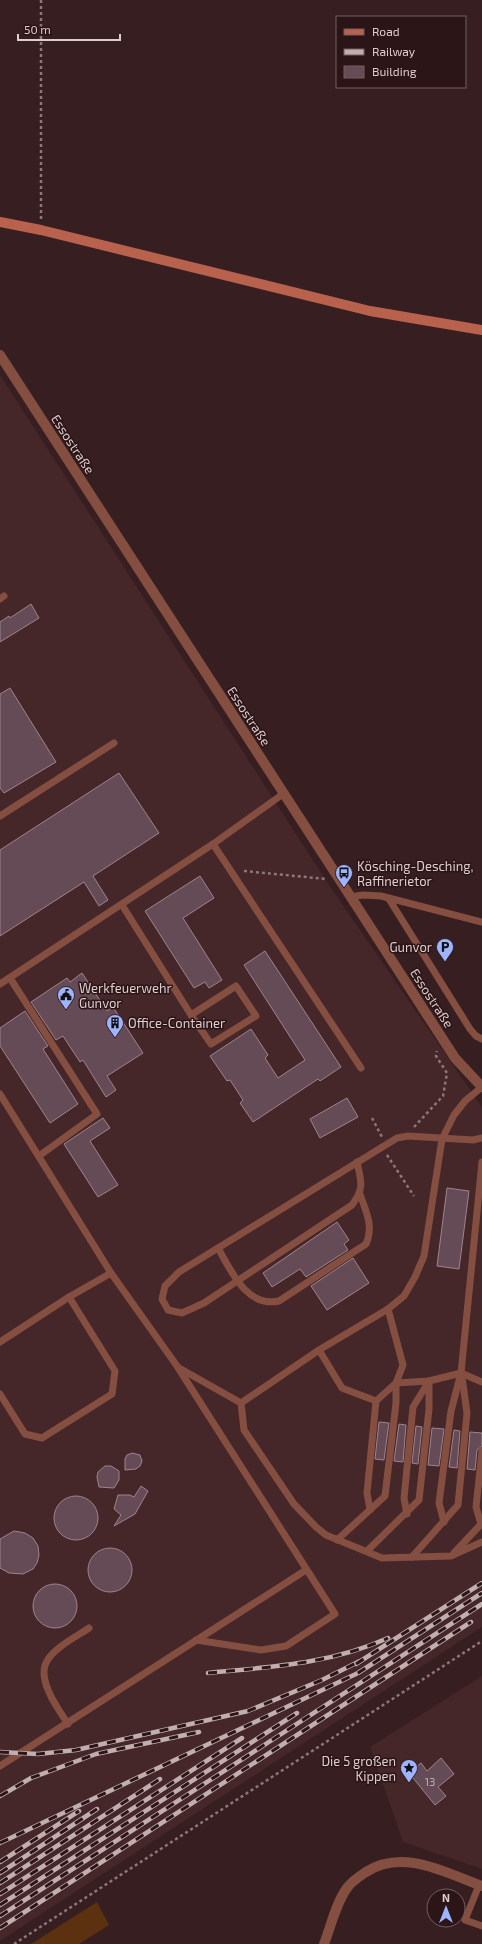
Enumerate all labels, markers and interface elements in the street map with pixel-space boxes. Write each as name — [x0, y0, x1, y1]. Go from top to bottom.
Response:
scale bar — [18, 16, 120, 42]
legend — [336, 16, 466, 88]
text: 50 m — [24, 22, 51, 36]
text: Road — [372, 24, 400, 38]
text: Railway — [372, 44, 416, 58]
text: Building — [372, 64, 417, 78]
street label: Essostraße — [48, 411, 98, 477]
street label: Essostraße — [224, 683, 274, 749]
place label: Kösching-Desching, Raffinerietor — [357, 858, 473, 889]
bus stop icon: Kösching-Desching, Raffinerietor — [334, 863, 354, 888]
parking icon: Gunvor — [435, 937, 455, 962]
place label: Gunvor — [389, 939, 432, 955]
street label: Essostraße — [407, 965, 457, 1031]
place label: Werkfeuerwehr Gunvor — [79, 980, 172, 1011]
public building icon: Werkfeuerwehr Gunvor — [56, 985, 76, 1010]
building icon: Office-Container — [105, 1013, 125, 1038]
place label: Office-Container — [128, 1015, 225, 1031]
place label: Die 5 großen Kippen — [321, 1753, 396, 1784]
place icon: Die 5 großen Kippen — [399, 1758, 419, 1783]
house number: 13 — [425, 1775, 435, 1788]
north arrow — [426, 1888, 466, 1928]
text: N — [442, 1891, 450, 1904]

